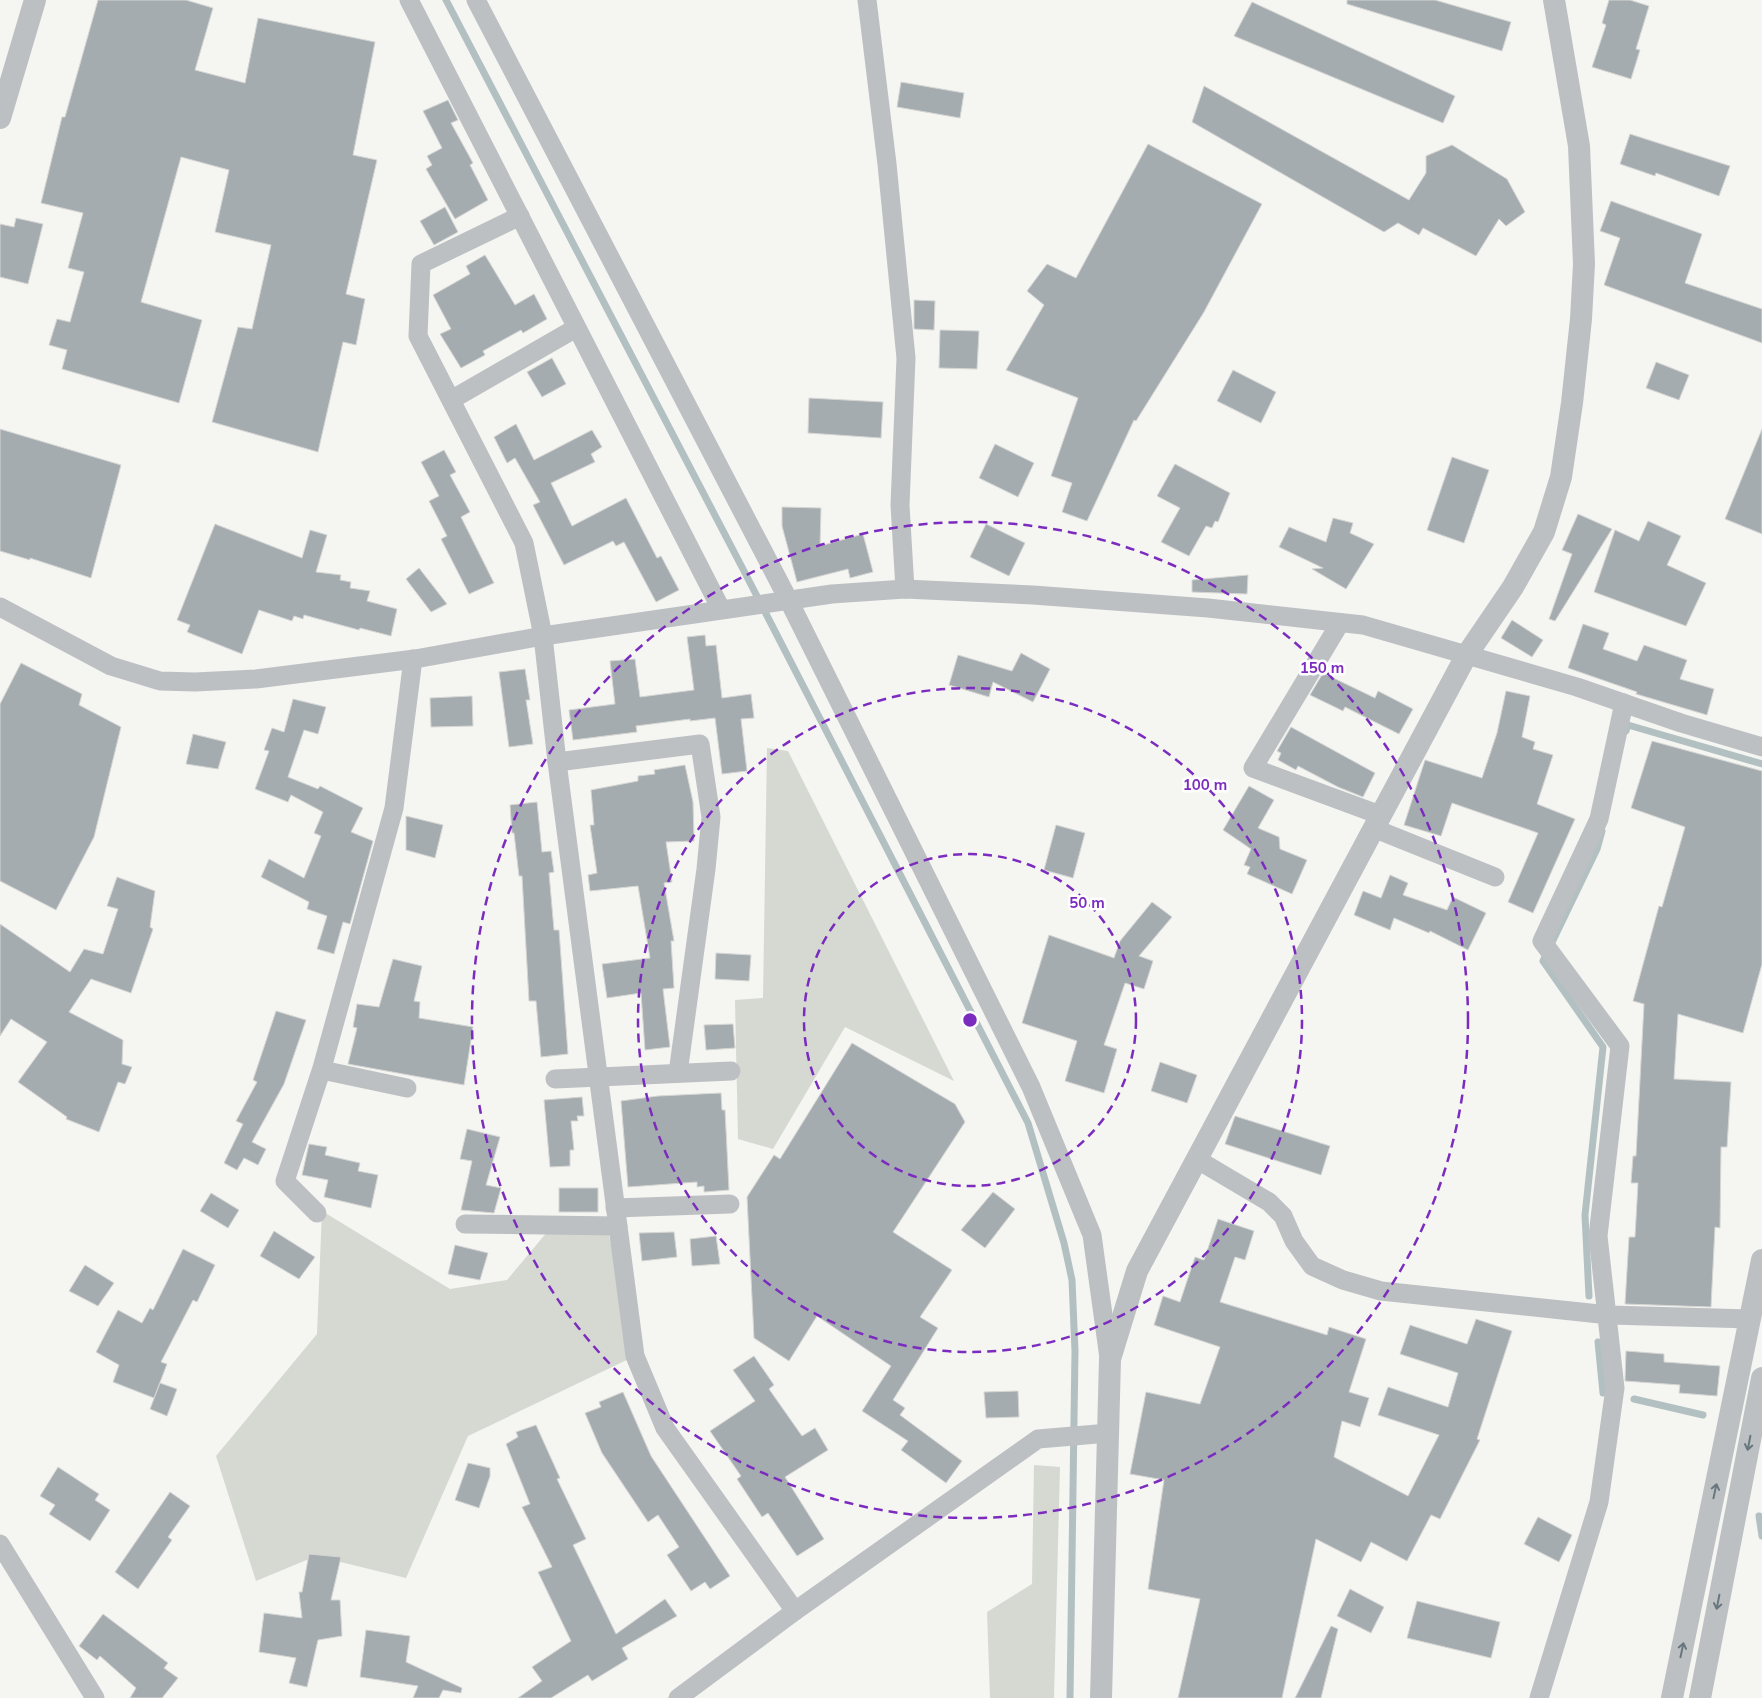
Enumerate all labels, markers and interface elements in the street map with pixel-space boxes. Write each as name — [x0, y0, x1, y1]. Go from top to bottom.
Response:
text: 150 m — [1300, 658, 1344, 677]
text: 100 m — [1183, 775, 1227, 794]
text: 50 m — [1069, 893, 1105, 912]
centre of rings — [961, 1011, 979, 1029]
one-way arrow — [1744, 1435, 1754, 1451]
one-way arrow — [1710, 1484, 1720, 1500]
one-way arrow — [1713, 1594, 1723, 1610]
one-way arrow — [1677, 1643, 1687, 1659]

